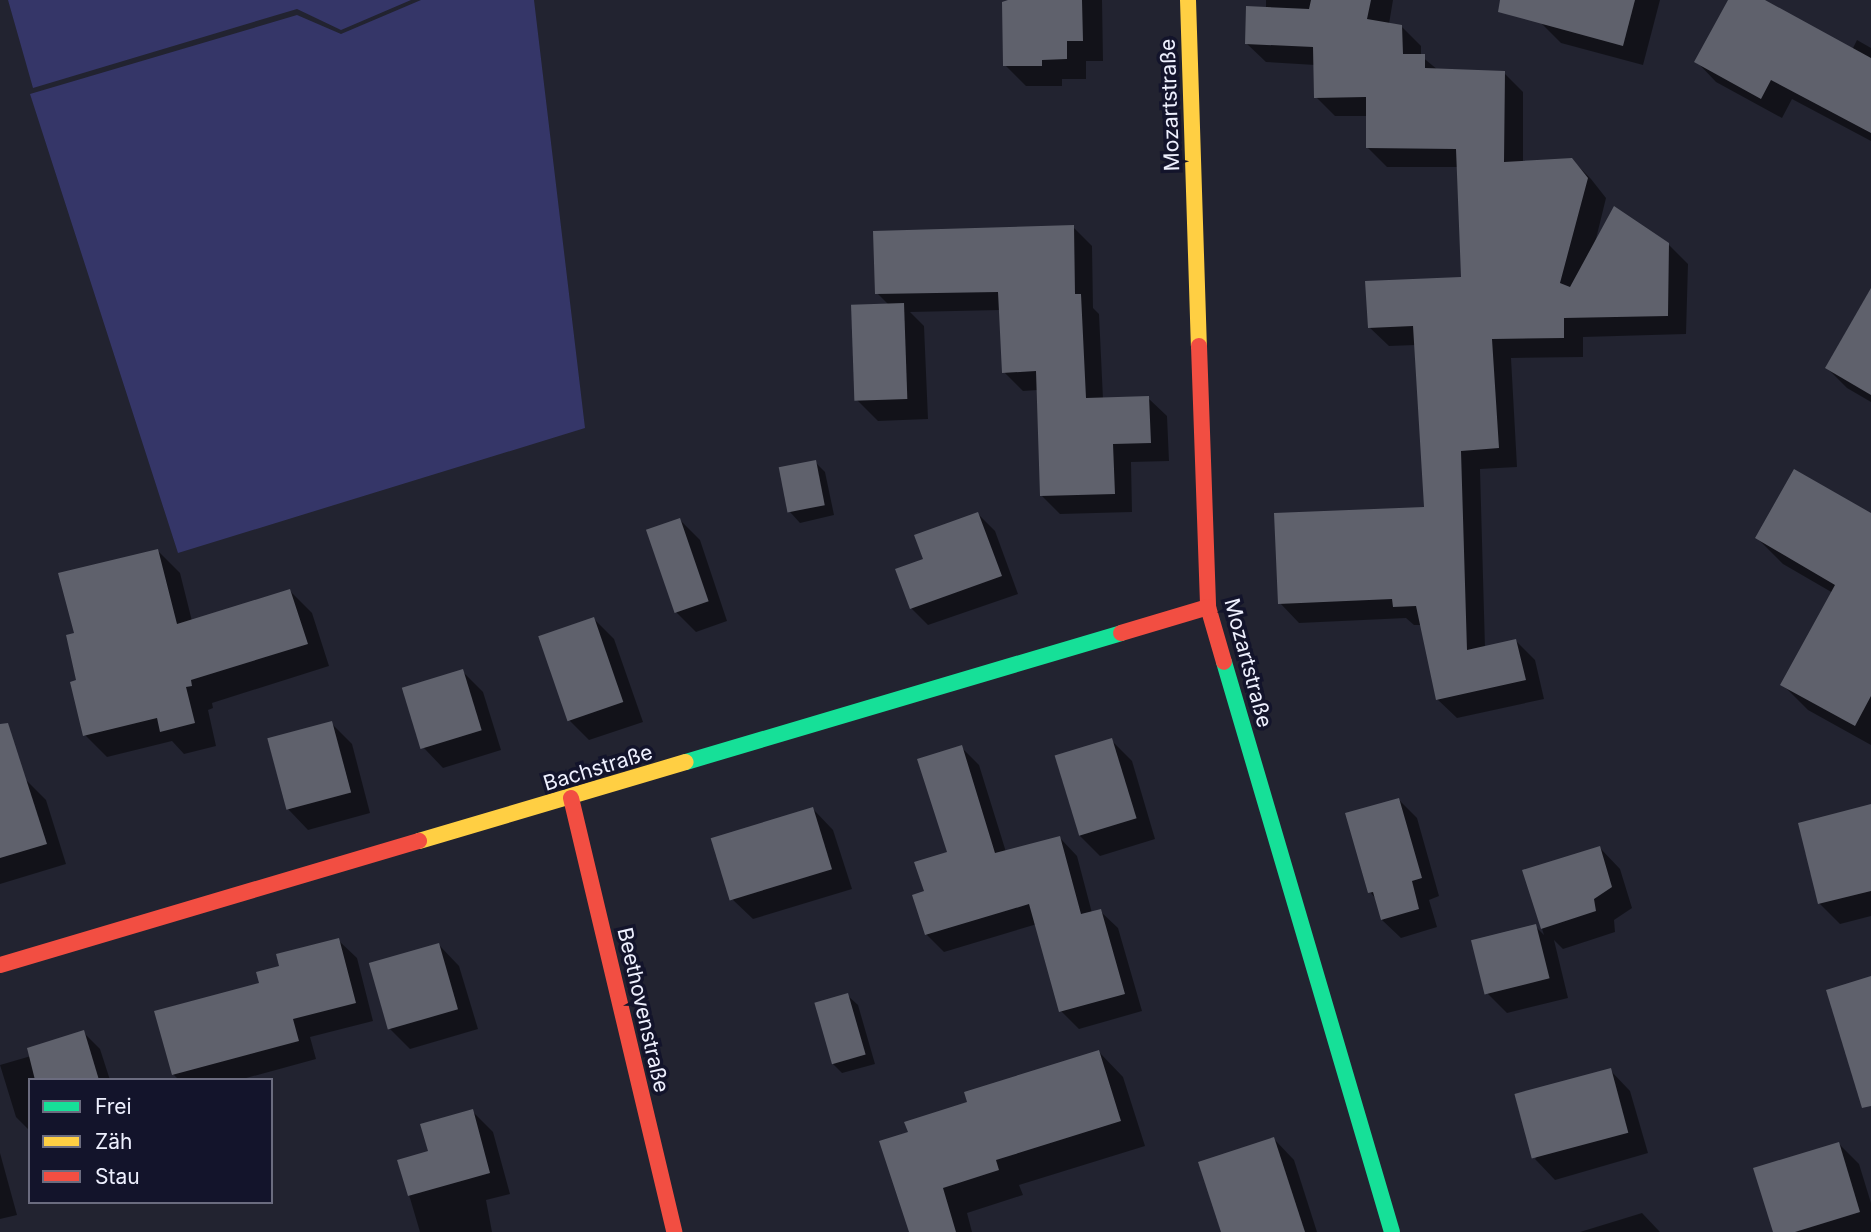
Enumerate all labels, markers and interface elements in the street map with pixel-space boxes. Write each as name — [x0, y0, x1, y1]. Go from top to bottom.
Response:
street label: Mozartstraße — [1155, 38, 1185, 172]
street label: Mozartstraße — [1219, 596, 1277, 730]
street label: Bachstraße — [540, 739, 656, 797]
street label: Beethovenstraße — [612, 925, 674, 1095]
legend — [28, 1078, 273, 1204]
text: Frei — [95, 1094, 132, 1119]
text: Zäh — [95, 1129, 132, 1154]
text: Stau — [95, 1164, 140, 1189]

